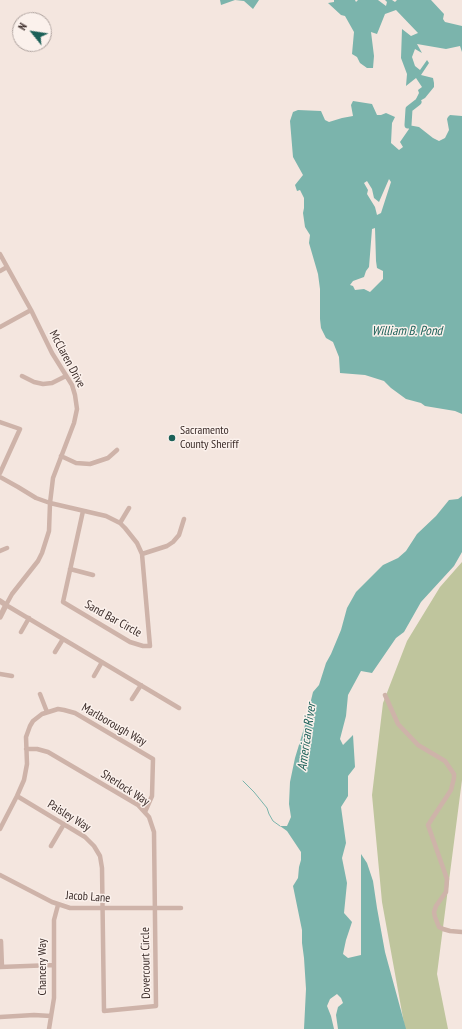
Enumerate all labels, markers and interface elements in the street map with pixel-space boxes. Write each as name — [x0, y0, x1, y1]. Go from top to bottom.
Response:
north arrow — [12, 12, 52, 52]
text: N — [15, 20, 30, 33]
water label: William B. Pond — [372, 323, 442, 339]
street label: McClaren Drive — [46, 328, 88, 390]
place label: Sacramento County Sheriff — [180, 424, 239, 452]
marker: Sacramento County Sheriff — [167, 433, 177, 443]
street label: Sand Bar Circle — [82, 598, 144, 640]
street label: Marlborough Way — [79, 701, 149, 749]
water label: American River — [295, 702, 319, 772]
street label: Sherlock Way — [98, 767, 152, 809]
street label: Paisley Way — [45, 797, 93, 835]
street label: Jacob Lane — [65, 888, 111, 906]
street label: Dovercourt Circle — [138, 927, 154, 999]
street label: Chancery Way — [36, 938, 50, 996]

